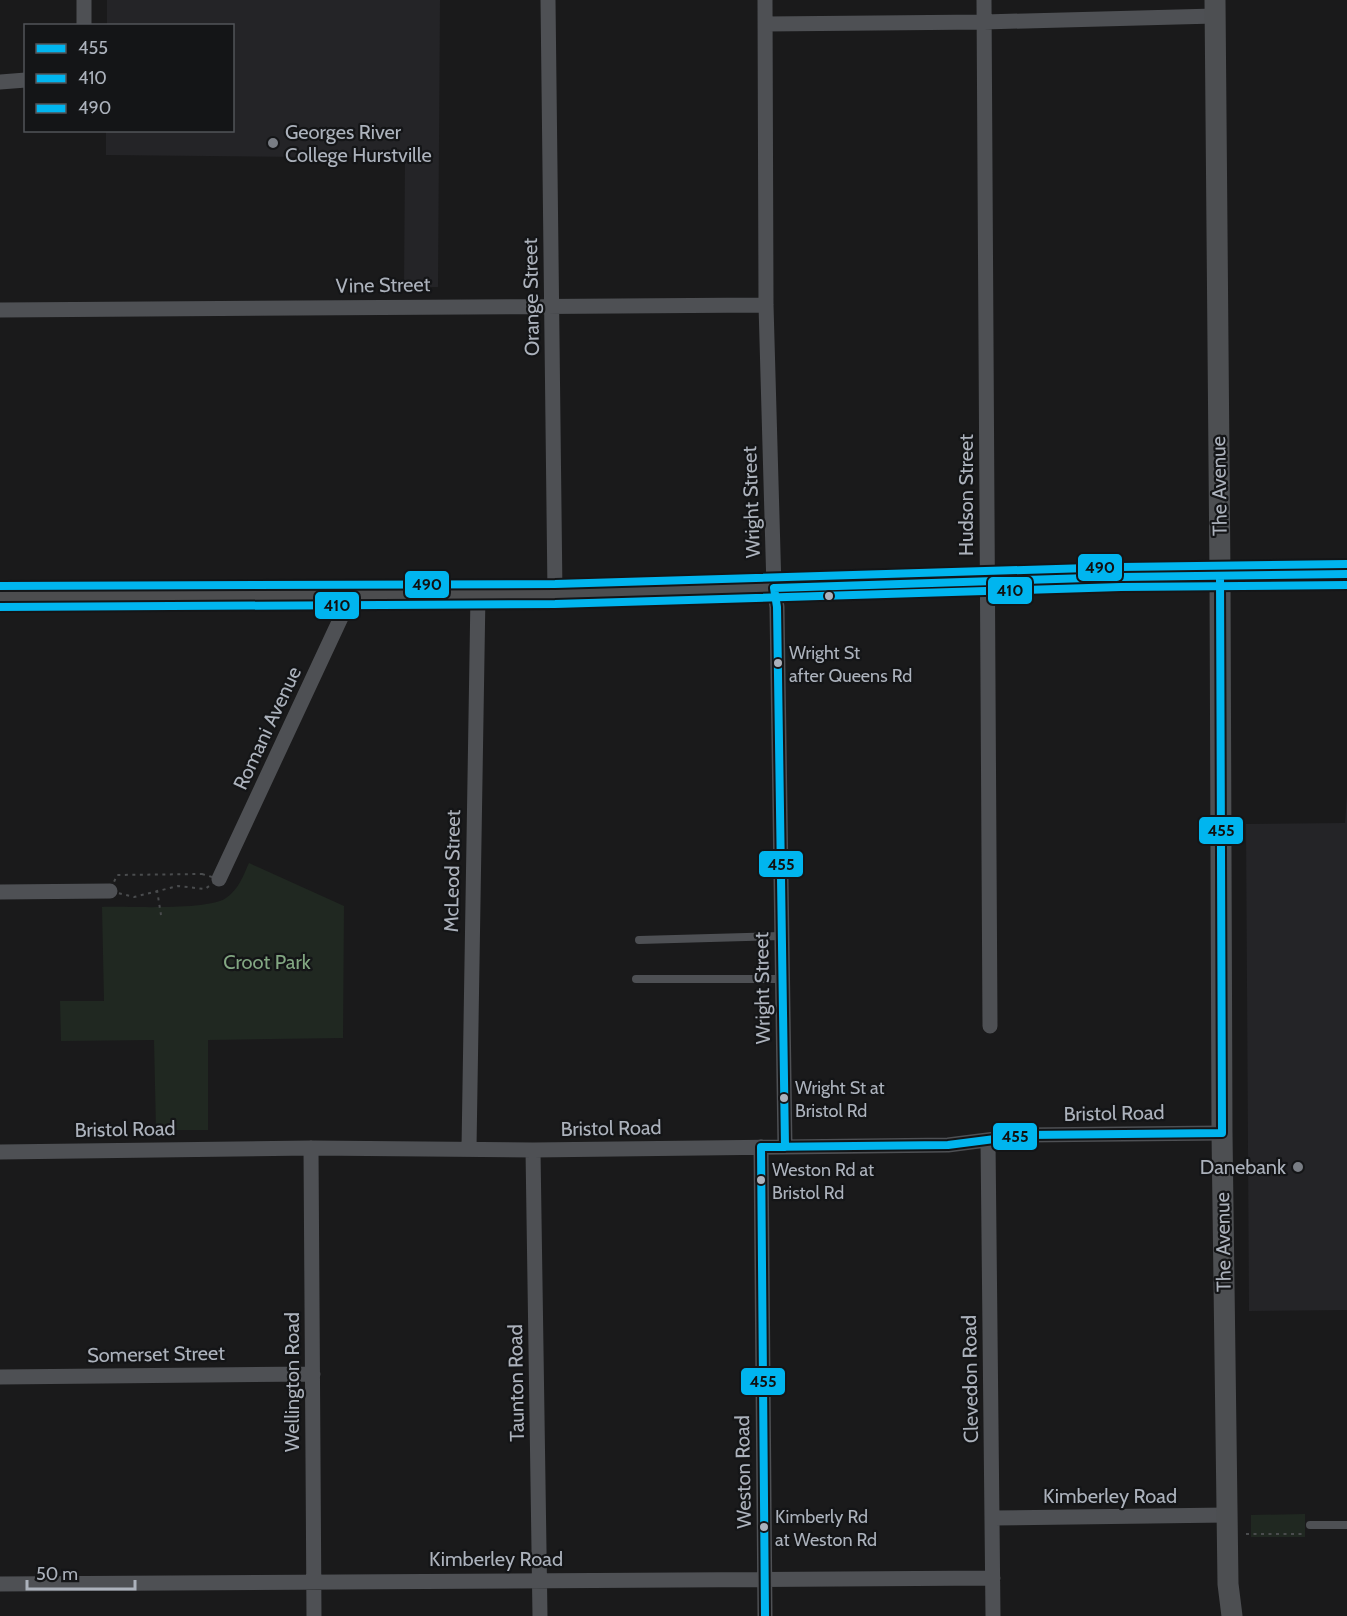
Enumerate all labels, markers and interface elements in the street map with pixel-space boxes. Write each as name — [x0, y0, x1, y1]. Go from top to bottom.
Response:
legend — [24, 24, 234, 132]
text: 455 — [78, 37, 108, 59]
text: 410 — [78, 67, 107, 89]
text: 490 — [78, 97, 111, 119]
place label: Georges River College Hurstville — [285, 120, 432, 167]
marker: Georges River College Hurstville — [266, 136, 280, 150]
street label: Orange Street — [518, 237, 544, 356]
street label: Vine Street — [335, 272, 431, 298]
street label: Hudson Street — [954, 434, 978, 556]
street label: The Avenue — [1206, 436, 1232, 536]
street label: Wright Street — [737, 445, 765, 558]
line badge: 490 — [1077, 553, 1123, 582]
text: 490 — [1085, 558, 1115, 577]
line badge: 490 — [404, 570, 450, 599]
text: 490 — [412, 575, 442, 594]
line badge: 410 — [987, 576, 1033, 605]
text: 410 — [996, 581, 1024, 600]
unlabelled marker — [823, 590, 835, 602]
line badge: 410 — [314, 591, 360, 620]
text: 410 — [323, 596, 351, 615]
place label: Wright St after Queens Rd — [789, 642, 912, 687]
marker: Wright St after Queens Rd — [772, 657, 784, 669]
street label: Romani Avenue — [228, 663, 306, 793]
street label: McLeod Street — [439, 809, 465, 933]
line badge: 455 — [1198, 816, 1244, 845]
text: 455 — [1207, 821, 1235, 840]
line badge: 455 — [758, 850, 804, 878]
text: 455 — [767, 855, 795, 874]
street label: Wright Street — [749, 931, 775, 1044]
park label: Croot Park — [223, 950, 311, 974]
place label: Wright St at Bristol Rd — [795, 1077, 885, 1122]
marker: Wright St at Bristol Rd — [778, 1092, 790, 1104]
street label: Bristol Road — [1063, 1100, 1165, 1126]
street label: Bristol Road — [560, 1115, 662, 1141]
street label: Bristol Road — [74, 1116, 176, 1142]
line badge: 455 — [992, 1122, 1038, 1151]
text: 455 — [1001, 1127, 1029, 1146]
place label: Danebank — [1200, 1155, 1286, 1179]
place label: Weston Rd at Bristol Rd — [772, 1159, 874, 1204]
marker: Danebank — [1291, 1160, 1305, 1174]
marker: Weston Rd at Bristol Rd — [755, 1174, 767, 1186]
street label: The Avenue — [1210, 1192, 1236, 1292]
street label: Wellington Road — [280, 1312, 304, 1452]
street label: Clevedon Road — [957, 1315, 983, 1443]
street label: Taunton Road — [503, 1324, 529, 1442]
street label: Somerset Street — [87, 1341, 225, 1367]
line badge: 455 — [740, 1367, 786, 1396]
text: 455 — [749, 1372, 777, 1391]
street label: Weston Road — [730, 1415, 756, 1529]
street label: Kimberley Road — [1043, 1484, 1177, 1508]
place label: Kimberly Rd at Weston Rd — [775, 1506, 877, 1551]
marker: Kimberly Rd at Weston Rd — [758, 1521, 770, 1533]
street label: Kimberley Road — [429, 1547, 563, 1571]
scale bar — [27, 1553, 135, 1591]
text: 50 m — [36, 1563, 78, 1585]

